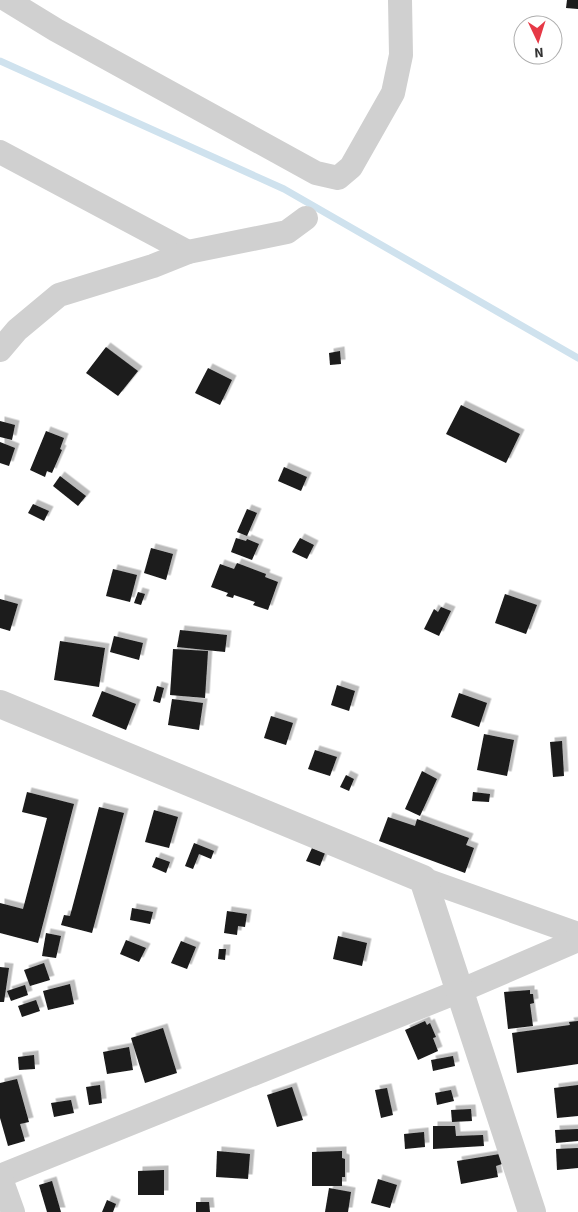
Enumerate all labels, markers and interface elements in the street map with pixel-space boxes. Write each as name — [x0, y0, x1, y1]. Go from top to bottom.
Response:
north arrow — [513, 15, 563, 65]
text: N — [533, 42, 544, 62]

